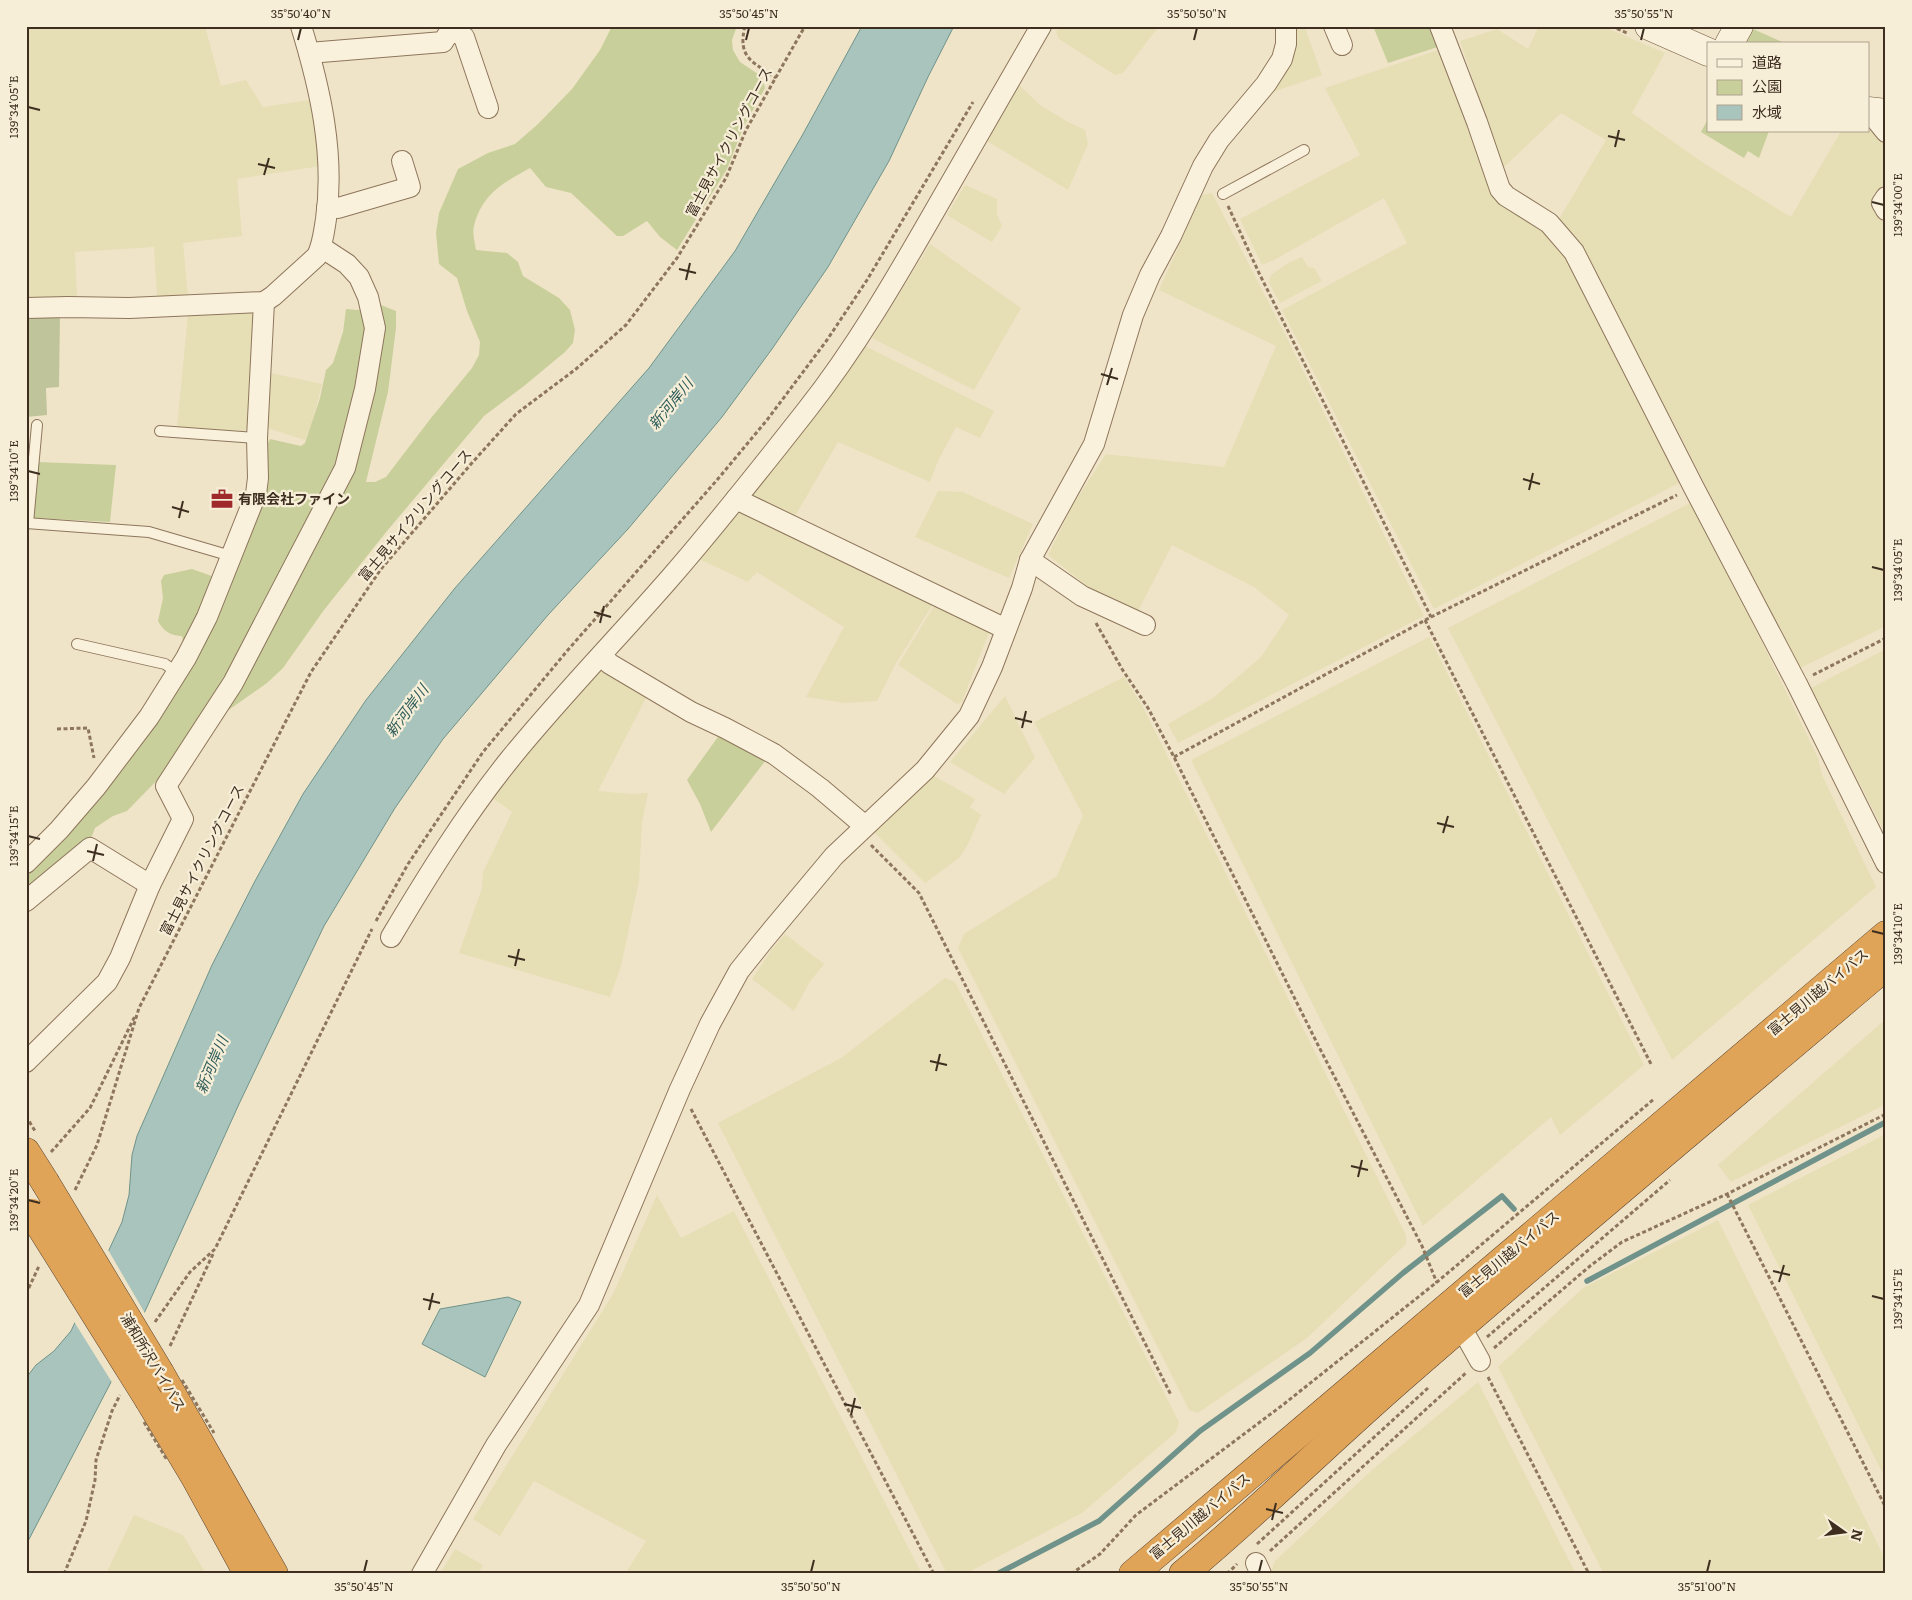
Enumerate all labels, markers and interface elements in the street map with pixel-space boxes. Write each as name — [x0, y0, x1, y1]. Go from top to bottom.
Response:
text: 35°50'40"N — [271, 4, 331, 22]
text: 35°50'45"N — [719, 4, 779, 22]
text: 35°50'50"N — [1167, 4, 1227, 22]
text: 35°50'55"N — [1614, 4, 1674, 22]
legend — [1707, 42, 1870, 132]
text: 道路 — [1752, 50, 1782, 73]
street label: 富士見サイクリングコース — [680, 63, 776, 220]
text: 公園 — [1752, 74, 1782, 97]
text: 139°34'05"E — [4, 75, 22, 138]
text: 水域 — [1752, 100, 1782, 123]
text: 139°34'00"E — [1888, 173, 1906, 237]
water label: 新河岸川 — [642, 371, 699, 434]
text: 139°34'10"E — [4, 440, 22, 502]
street label: 富士見サイクリングコース — [353, 444, 476, 585]
office icon: 有限会社ファイン — [209, 486, 235, 512]
place label: 有限会社ファイン — [238, 488, 350, 508]
text: 139°34'05"E — [1888, 538, 1906, 601]
water label: 新河岸川 — [379, 678, 434, 741]
street label: 富士見サイクリングコース — [154, 781, 248, 938]
text: 139°34'15"E — [4, 805, 22, 866]
text: 139°34'10"E — [1888, 903, 1906, 965]
street label: 富士見川越バイパス — [1763, 943, 1872, 1039]
water label: 新河岸川 — [188, 1030, 234, 1097]
text: 139°34'20"E — [4, 1168, 22, 1231]
street label: 富士見川越バイパス — [1454, 1205, 1563, 1301]
text: 139°34'15"E — [1888, 1268, 1906, 1329]
street label: 浦和所沢バイパス — [117, 1308, 191, 1415]
street label: 富士見川越バイパス — [1145, 1467, 1254, 1563]
north arrow — [1820, 1508, 1870, 1558]
text: N — [1846, 1527, 1869, 1544]
text: 35°50'45"N — [334, 1577, 394, 1595]
text: 35°50'50"N — [781, 1577, 841, 1595]
text: 35°50'55"N — [1229, 1577, 1289, 1595]
text: 35°51'00"N — [1678, 1577, 1736, 1595]

